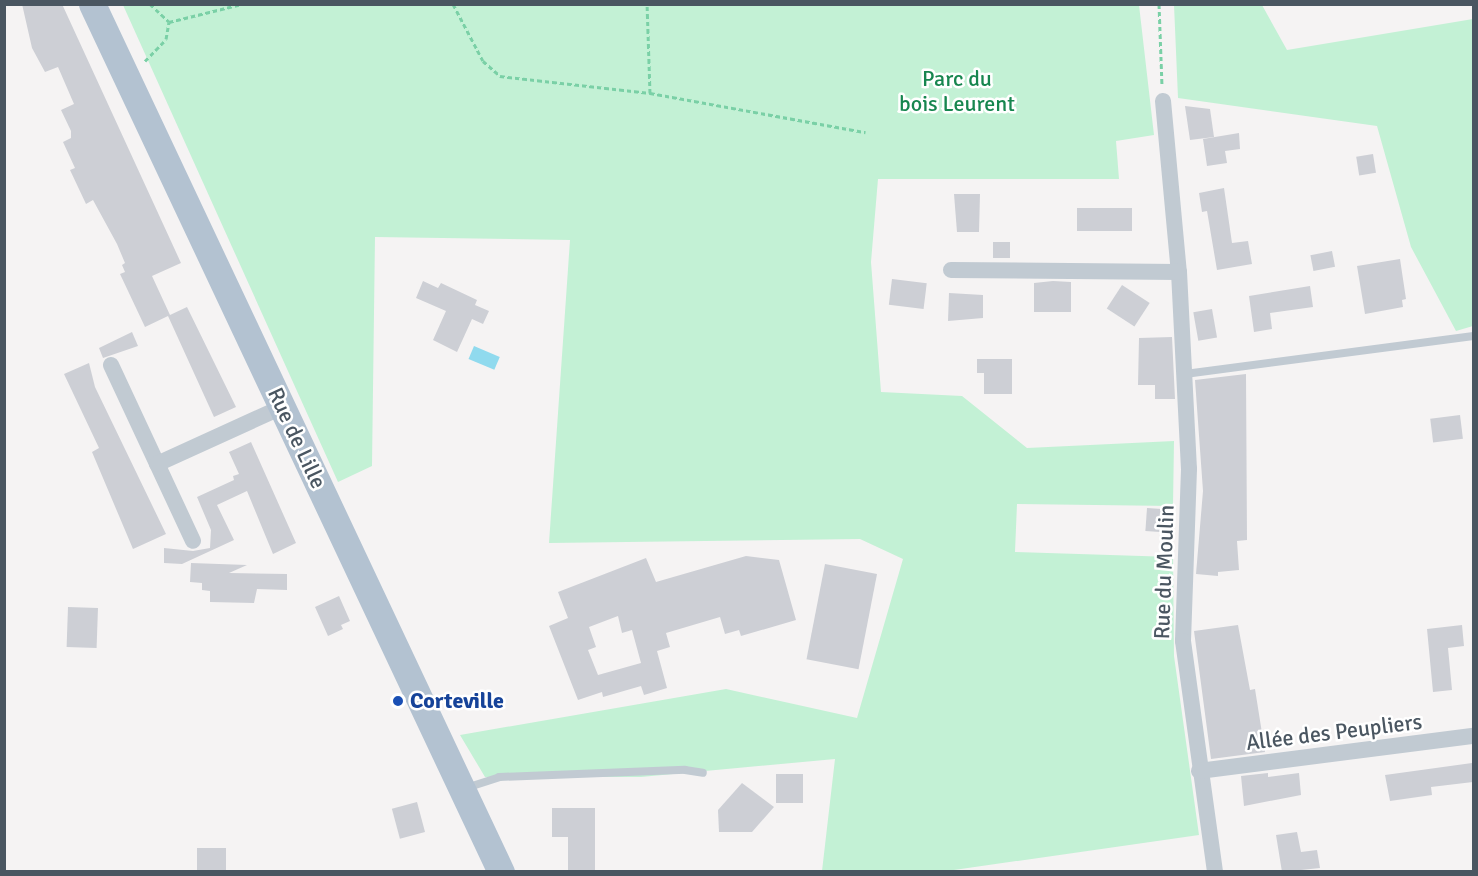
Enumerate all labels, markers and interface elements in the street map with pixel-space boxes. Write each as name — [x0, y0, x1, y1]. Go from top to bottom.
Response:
park label: Parc du bois Leurent — [899, 65, 1015, 116]
street label: Rue de Lille — [262, 383, 332, 493]
street label: Rue du Moulin — [1148, 504, 1180, 640]
place label: Corteville — [410, 688, 504, 714]
marker: Corteville — [391, 694, 405, 708]
street label: Allée des Peupliers — [1244, 708, 1424, 756]

